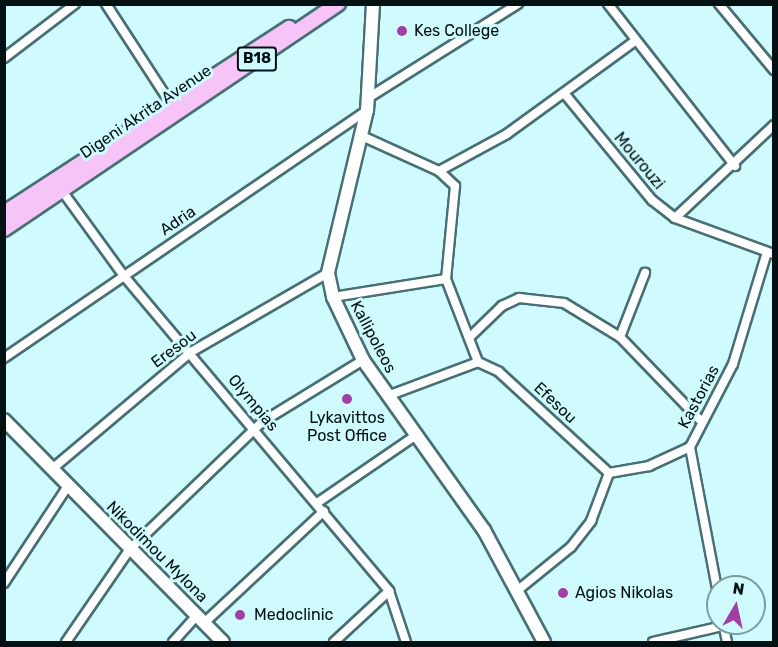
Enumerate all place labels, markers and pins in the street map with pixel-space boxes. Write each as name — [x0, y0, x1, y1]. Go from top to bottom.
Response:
place label: Kes College — [414, 21, 499, 41]
marker: Kes College — [395, 24, 409, 38]
marker: Lykavittos Post Office — [340, 392, 354, 406]
place label: Lykavittos Post Office — [307, 408, 387, 446]
place label: Agios Nikolas — [575, 583, 673, 603]
marker: Agios Nikolas — [556, 586, 570, 600]
place label: Medoclinic — [254, 605, 333, 625]
marker: Medoclinic — [231, 606, 249, 624]

